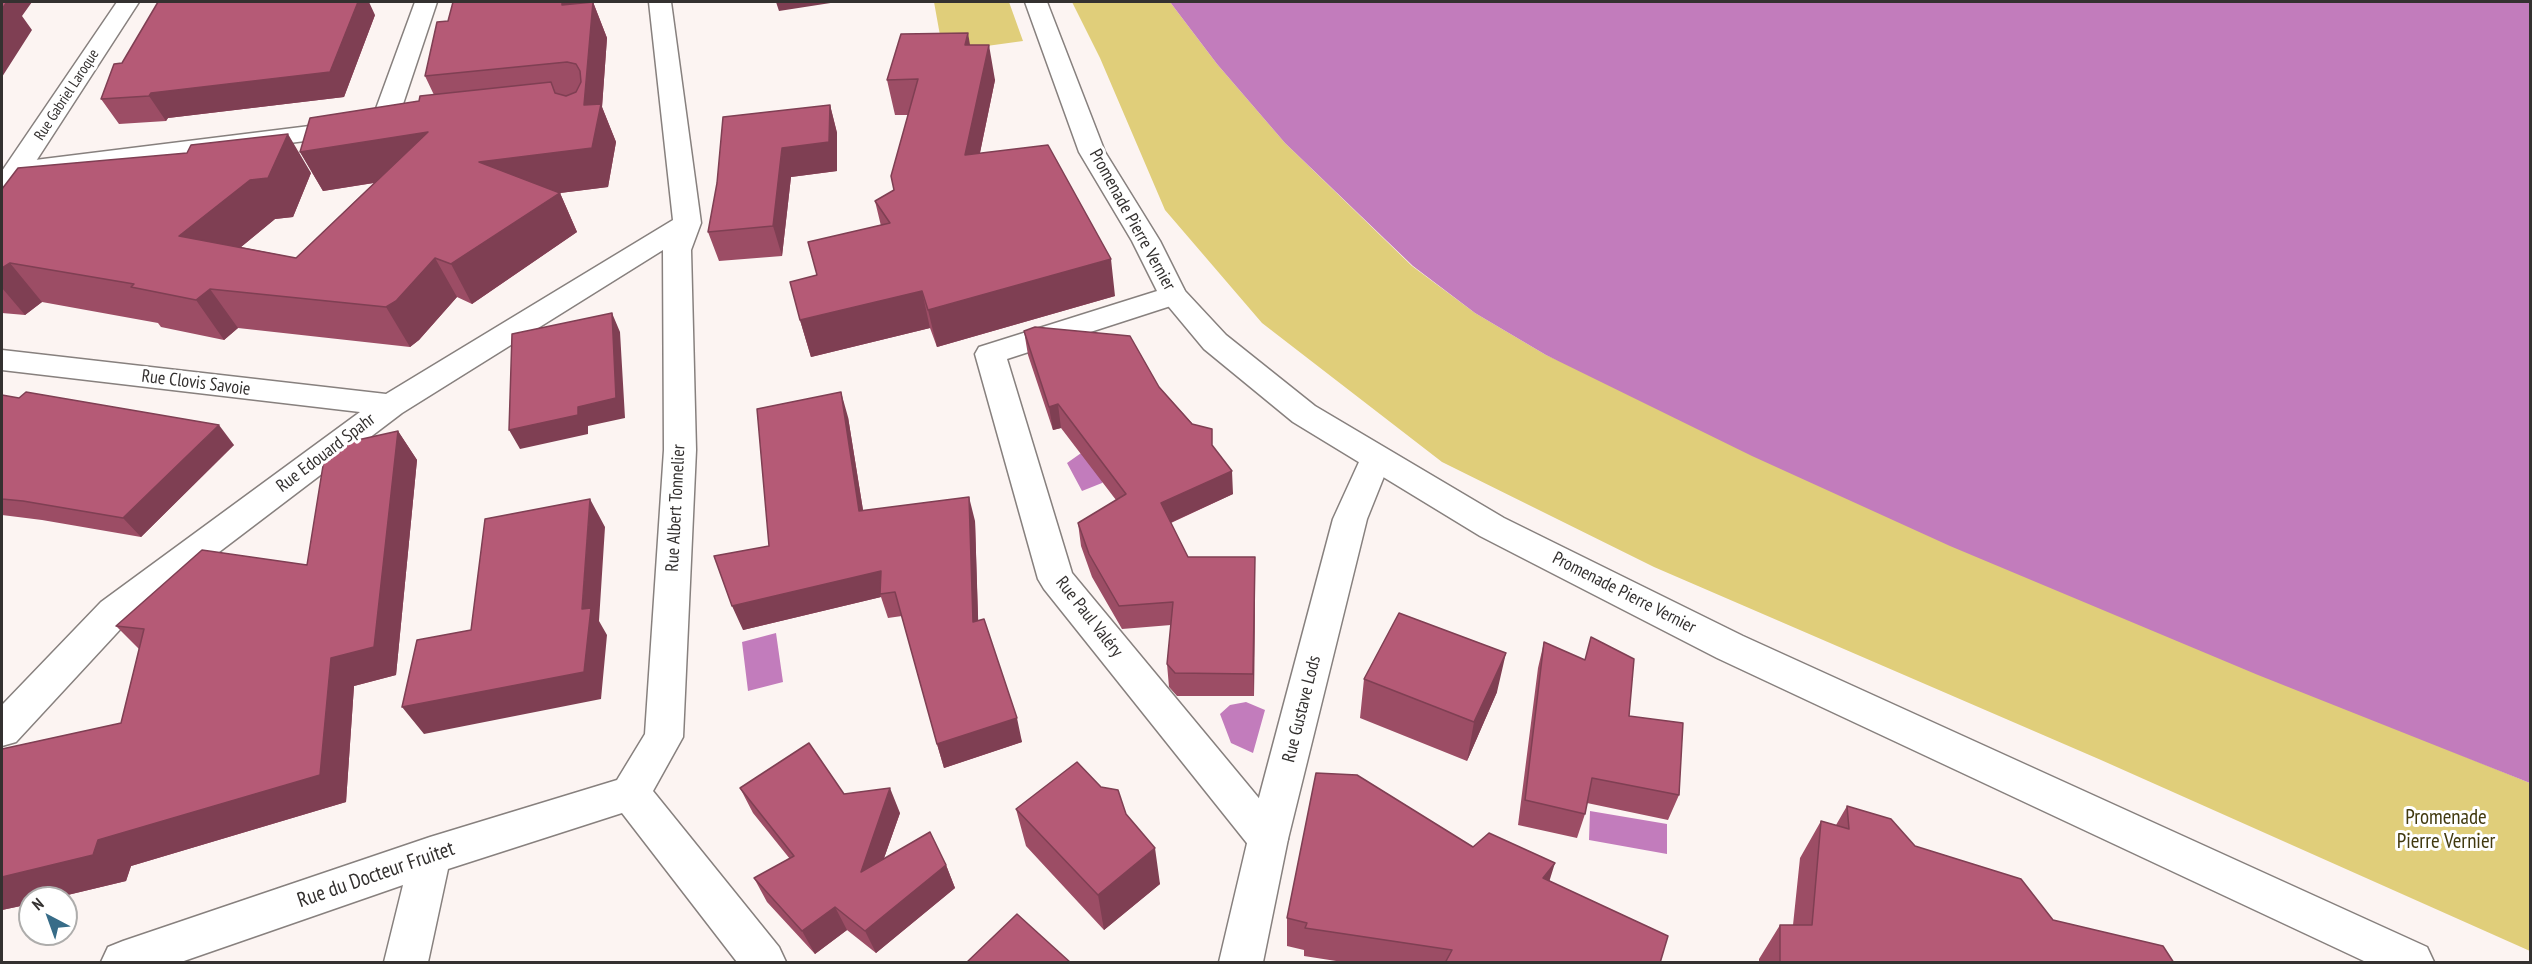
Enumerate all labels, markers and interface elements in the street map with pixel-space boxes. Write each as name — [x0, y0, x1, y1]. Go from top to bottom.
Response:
street label: Rue Gabriel Laroque — [31, 46, 103, 144]
street label: Promenade Pierre Vernier — [1084, 146, 1180, 294]
street label: Rue Clovis Savoie — [140, 366, 252, 400]
street label: Rue Edouard Spahr — [272, 409, 380, 497]
street label: Rue Albert Tonnelier — [662, 444, 690, 572]
street label: Promenade Pierre Vernier — [1549, 547, 1699, 639]
street label: Rue Paul Valéry — [1051, 572, 1127, 662]
street label: Rue Gustave Lods — [1278, 653, 1326, 765]
park label: Promenade Pierre Vernier — [2397, 805, 2495, 855]
street label: Rue du Docteur Fruitet — [294, 836, 458, 914]
north arrow — [18, 886, 78, 946]
text: N — [28, 894, 47, 914]

